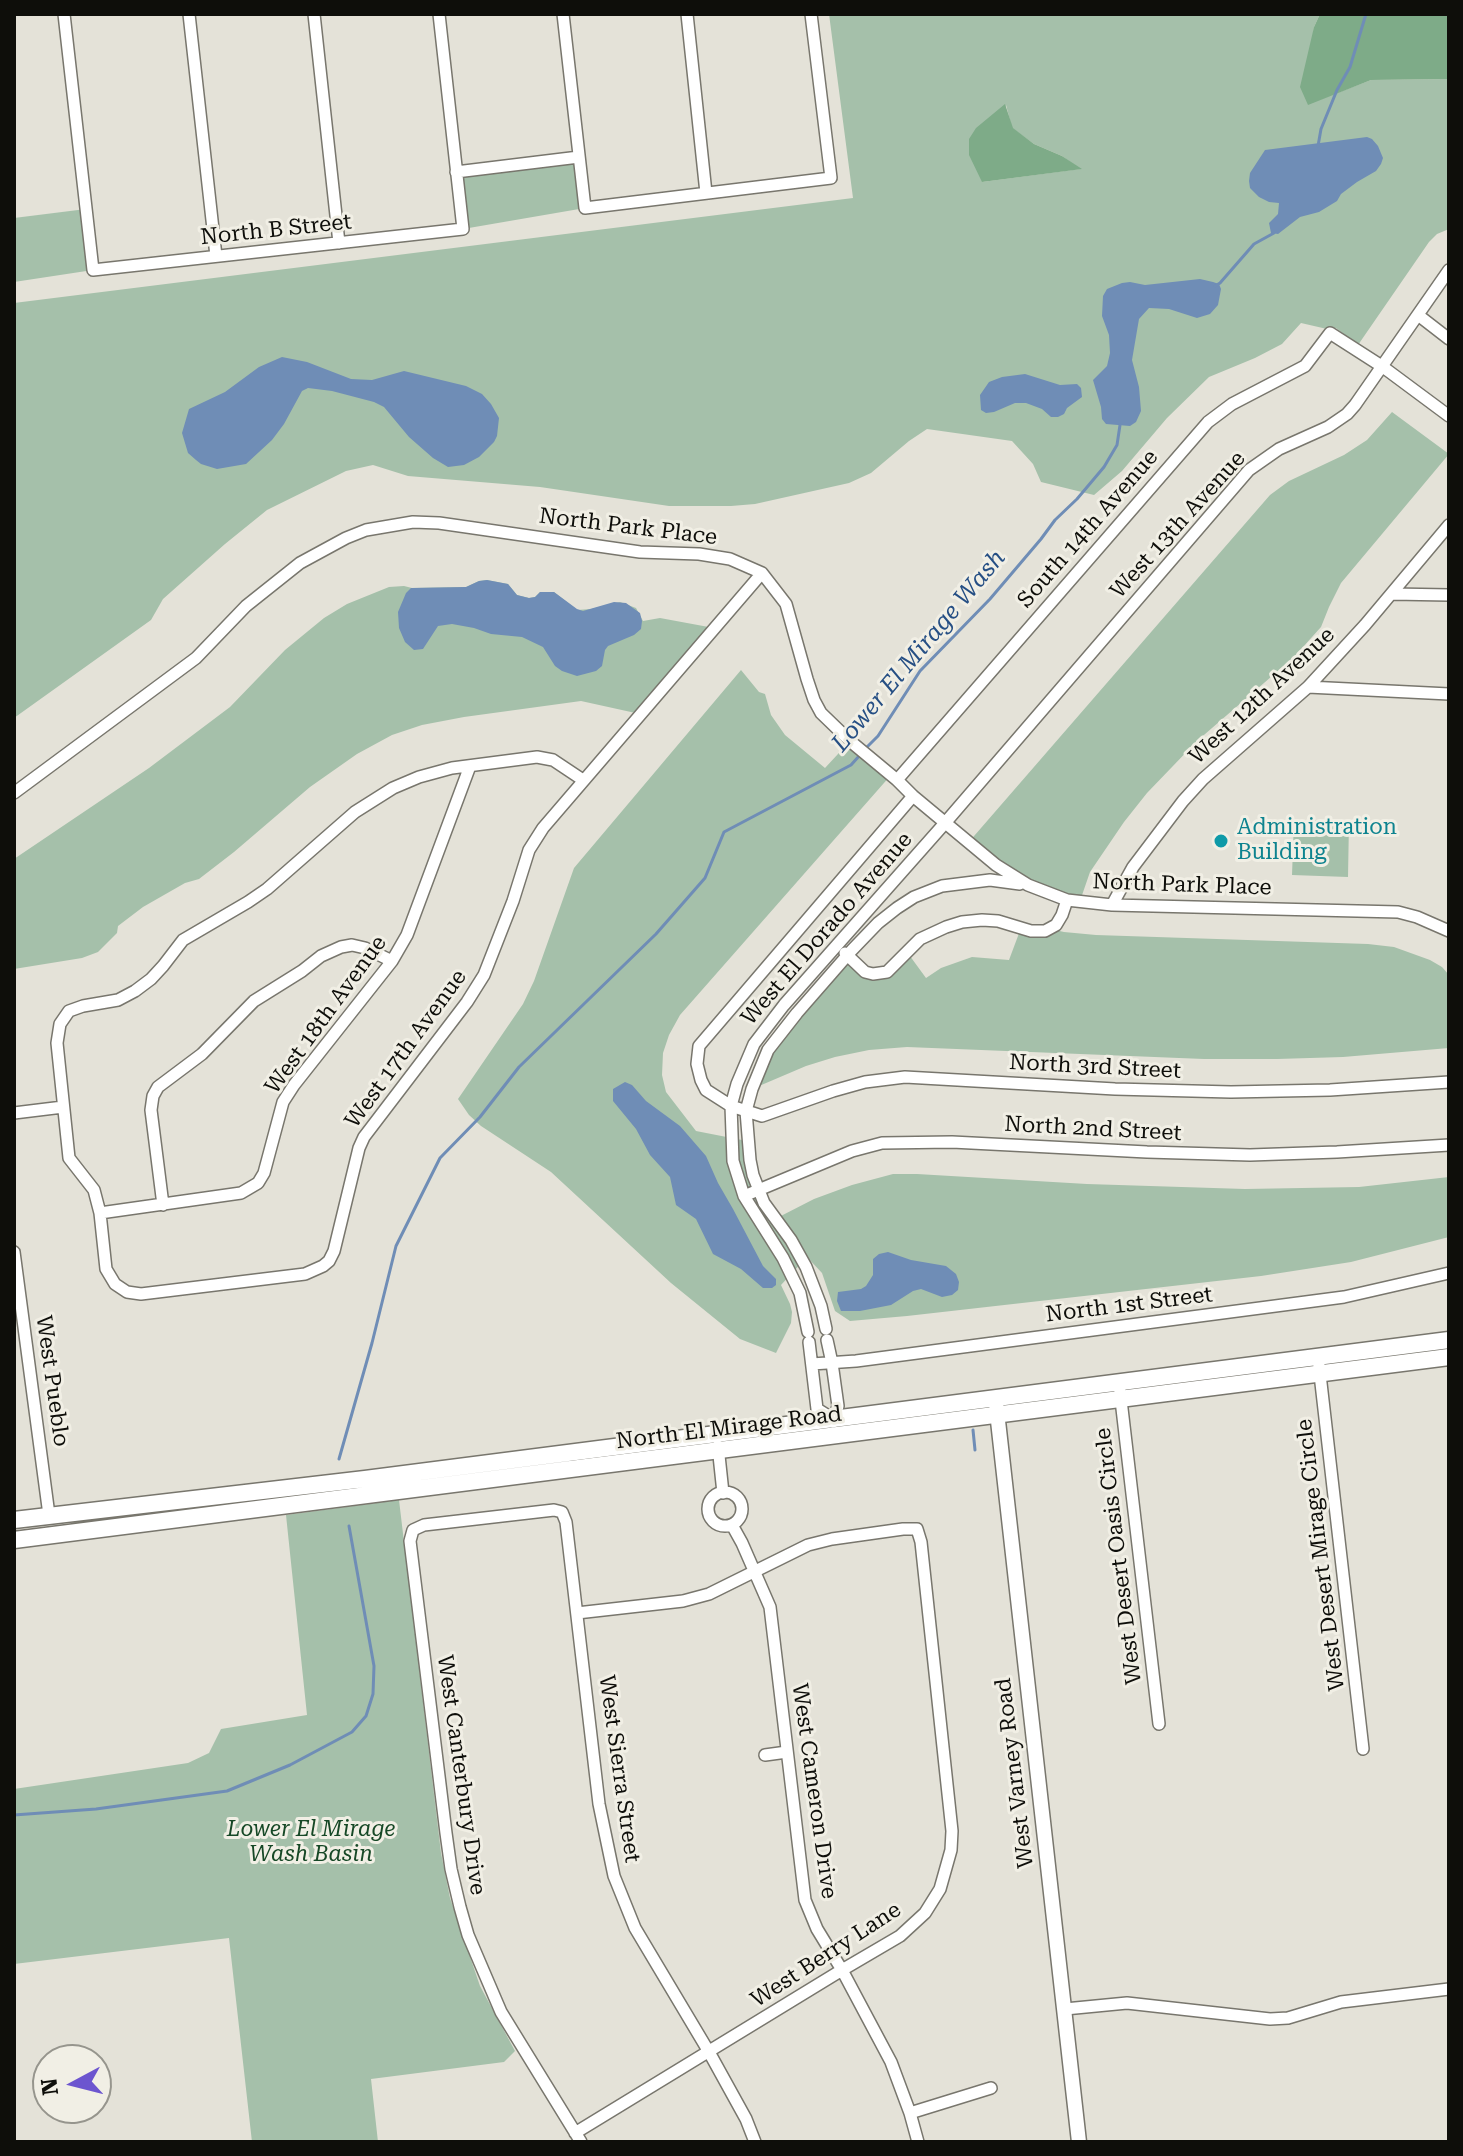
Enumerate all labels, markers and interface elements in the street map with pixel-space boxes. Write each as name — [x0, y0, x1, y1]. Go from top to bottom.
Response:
street label: North B Street — [199, 209, 353, 251]
street label: South 14th Avenue — [1012, 445, 1164, 613]
street label: West 13th Avenue — [1105, 446, 1251, 604]
street label: North Park Place — [537, 503, 719, 551]
water label: Lower El Mirage Wash — [826, 544, 1012, 758]
street label: West 12th Avenue — [1184, 622, 1340, 770]
place label: Administration Building — [1237, 815, 1397, 866]
street label: West El Dorado Avenue — [736, 827, 918, 1031]
marker: Administration Building — [1212, 832, 1230, 850]
street label: North Park Place — [1092, 869, 1272, 901]
street label: West 18th Avenue — [260, 931, 392, 1099]
street label: West 17th Avenue — [340, 965, 472, 1133]
street label: North 3rd Street — [1008, 1049, 1182, 1085]
street label: North 2nd Street — [1004, 1111, 1182, 1147]
street label: North 1st Street — [1044, 1282, 1214, 1328]
street label: West Pueblo — [30, 1314, 74, 1448]
street label: North El Mirage Road — [615, 1401, 843, 1455]
street label: West Desert Mirage Circle — [1291, 1418, 1351, 1692]
street label: West Desert Oasis Circle — [1090, 1426, 1148, 1686]
street label: West Canterbury Drive — [431, 1653, 491, 1897]
street label: West Sierra Street — [593, 1674, 645, 1864]
street label: West Varney Road — [990, 1676, 1040, 1870]
street label: West Cameron Drive — [786, 1682, 842, 1900]
park label: Lower El Mirage Wash Basin — [227, 1817, 395, 1868]
street label: West Berry Lane — [746, 1897, 906, 2013]
north arrow — [32, 2044, 112, 2124]
text: N — [36, 2077, 63, 2097]

